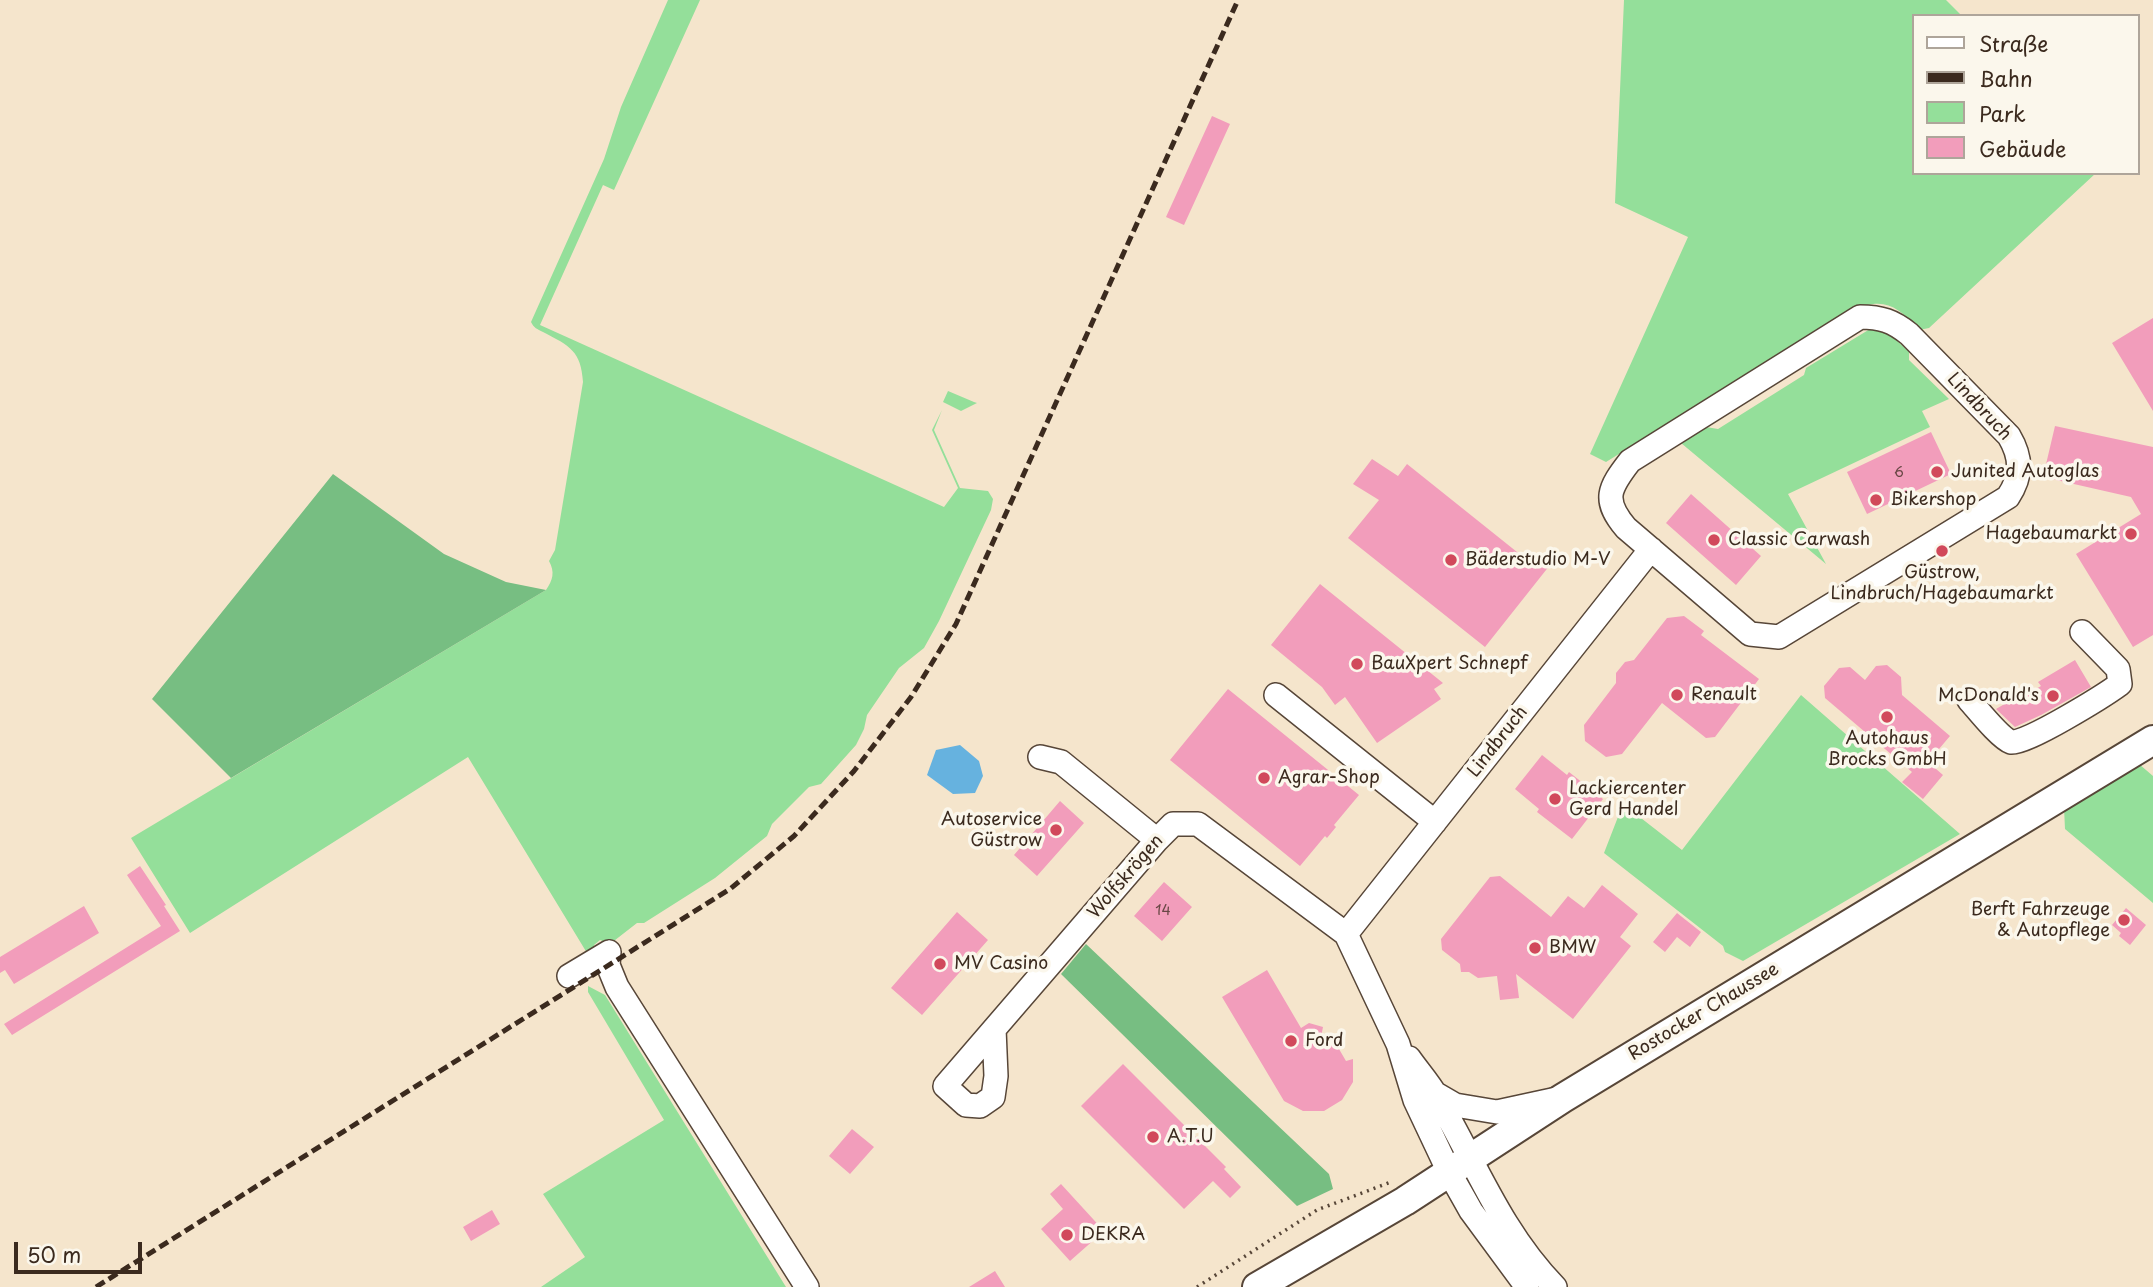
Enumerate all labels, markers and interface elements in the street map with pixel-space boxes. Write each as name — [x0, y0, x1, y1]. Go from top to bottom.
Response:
legend — [1912, 14, 2139, 175]
text: Straße — [1979, 27, 2048, 59]
text: Bahn — [1979, 62, 2033, 94]
text: Park — [1979, 97, 2026, 129]
text: Gebäude — [1979, 132, 2066, 164]
street label: Lindbruch — [1942, 369, 2016, 445]
place label: Junited Autoglas — [1951, 461, 2099, 483]
marker: Junited Autoglas — [1929, 464, 1945, 480]
house number: 6 — [1894, 465, 1904, 481]
place label: Bikershop — [1890, 489, 1976, 511]
marker: Bikershop — [1868, 492, 1884, 508]
place label: Hagebaumarkt — [1986, 523, 2117, 545]
marker: Hagebaumarkt — [2123, 526, 2139, 542]
place label: Classic Carwash — [1728, 529, 1870, 551]
marker: Classic Carwash — [1706, 532, 1722, 548]
marker: Güstrow, Lindbruch/Hagebaumarkt — [1934, 543, 1950, 559]
place label: Bäderstudio M-V — [1465, 549, 1611, 571]
marker: Bäderstudio M-V — [1443, 552, 1459, 568]
place label: Güstrow, Lindbruch/Hagebaumarkt — [1830, 562, 2054, 604]
place label: BauXpert Schnepf — [1371, 653, 1527, 675]
marker: BauXpert Schnepf — [1349, 656, 1365, 672]
place label: Renault — [1691, 684, 1757, 706]
place label: McDonald's — [1938, 685, 2039, 707]
marker: Renault — [1669, 687, 1685, 703]
marker: McDonald's — [2045, 688, 2061, 704]
street label: Lindbruch — [1463, 702, 1533, 782]
marker: Autohaus Brocks GmbH — [1879, 709, 1895, 725]
place label: Autohaus Brocks GmbH — [1827, 728, 1947, 770]
place label: Agrar-Shop — [1278, 767, 1380, 789]
marker: Agrar-Shop — [1256, 770, 1272, 786]
place label: Lackiercenter Gerd Handel — [1569, 778, 1686, 820]
marker: Lackiercenter Gerd Handel — [1547, 791, 1563, 807]
place label: Autoservice Güstrow — [941, 809, 1042, 852]
marker: Autoservice Güstrow — [1048, 822, 1064, 838]
street label: Wolfskrögen — [1084, 831, 1168, 923]
place label: Berft Fahrzeuge & Autopflege — [1971, 899, 2110, 942]
house number: 14 — [1155, 903, 1171, 919]
marker: Berft Fahrzeuge & Autopflege — [2116, 912, 2132, 928]
place label: BMW — [1549, 937, 1596, 959]
marker: BMW — [1527, 940, 1543, 956]
place label: MV Casino — [954, 953, 1048, 975]
marker: MV Casino — [932, 956, 948, 972]
street label: Rostocker Chaussee — [1625, 959, 1783, 1065]
place label: Ford — [1305, 1030, 1344, 1052]
marker: Ford — [1283, 1033, 1299, 1049]
place label: A.T.U — [1167, 1126, 1214, 1148]
marker: A.T.U — [1145, 1129, 1161, 1145]
place label: DEKRA — [1081, 1224, 1145, 1246]
marker: DEKRA — [1059, 1227, 1075, 1243]
scale bar — [18, 1228, 145, 1272]
text: 50 m — [27, 1238, 81, 1270]

